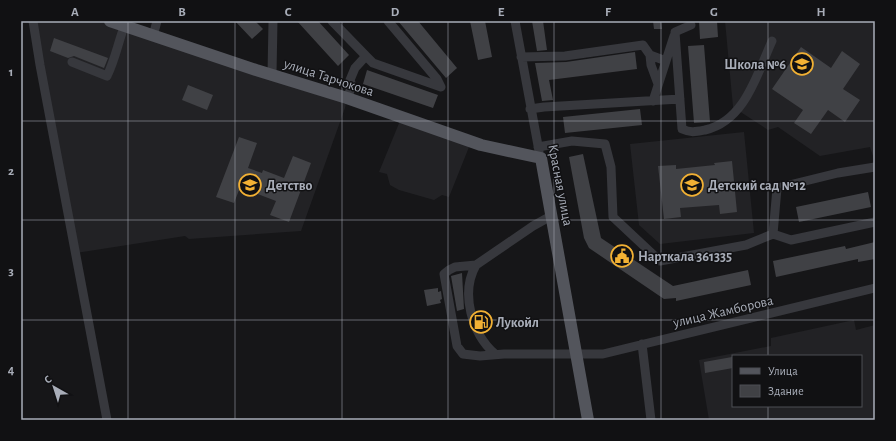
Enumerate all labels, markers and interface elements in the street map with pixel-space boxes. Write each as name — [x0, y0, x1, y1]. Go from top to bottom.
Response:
text: A — [71, 6, 79, 19]
text: B — [178, 6, 186, 19]
text: C — [285, 6, 292, 19]
text: D — [391, 6, 400, 19]
text: E — [498, 6, 505, 19]
text: F — [605, 6, 612, 19]
text: G — [710, 6, 718, 19]
text: H — [816, 6, 826, 19]
school or university icon: Школа №6 — [789, 51, 815, 77]
street label: улица Тарчокова — [281, 57, 376, 99]
place label: Школа №6 — [724, 58, 786, 72]
text: 1 — [9, 66, 13, 79]
street label: Красная улица — [545, 143, 575, 228]
text: 2 — [8, 165, 14, 178]
school or university icon: Детство — [237, 172, 263, 198]
school or university icon: Детский сад №12 — [679, 172, 705, 198]
place label: Детство — [266, 179, 313, 193]
place label: Детский сад №12 — [708, 179, 806, 193]
public building icon: Нарткала 361335 — [609, 243, 635, 269]
place label: Нарткала 361335 — [638, 250, 732, 264]
text: 3 — [8, 265, 14, 278]
street label: улица Жамборова — [671, 294, 775, 331]
fuel station icon: Лукойл — [468, 309, 494, 335]
place label: Лукойл — [496, 316, 539, 330]
legend — [732, 355, 862, 407]
text: 4 — [8, 364, 15, 377]
text: Улица — [768, 365, 798, 377]
north arrow — [34, 367, 74, 407]
text: С — [42, 373, 54, 386]
text: Здание — [768, 385, 804, 397]

